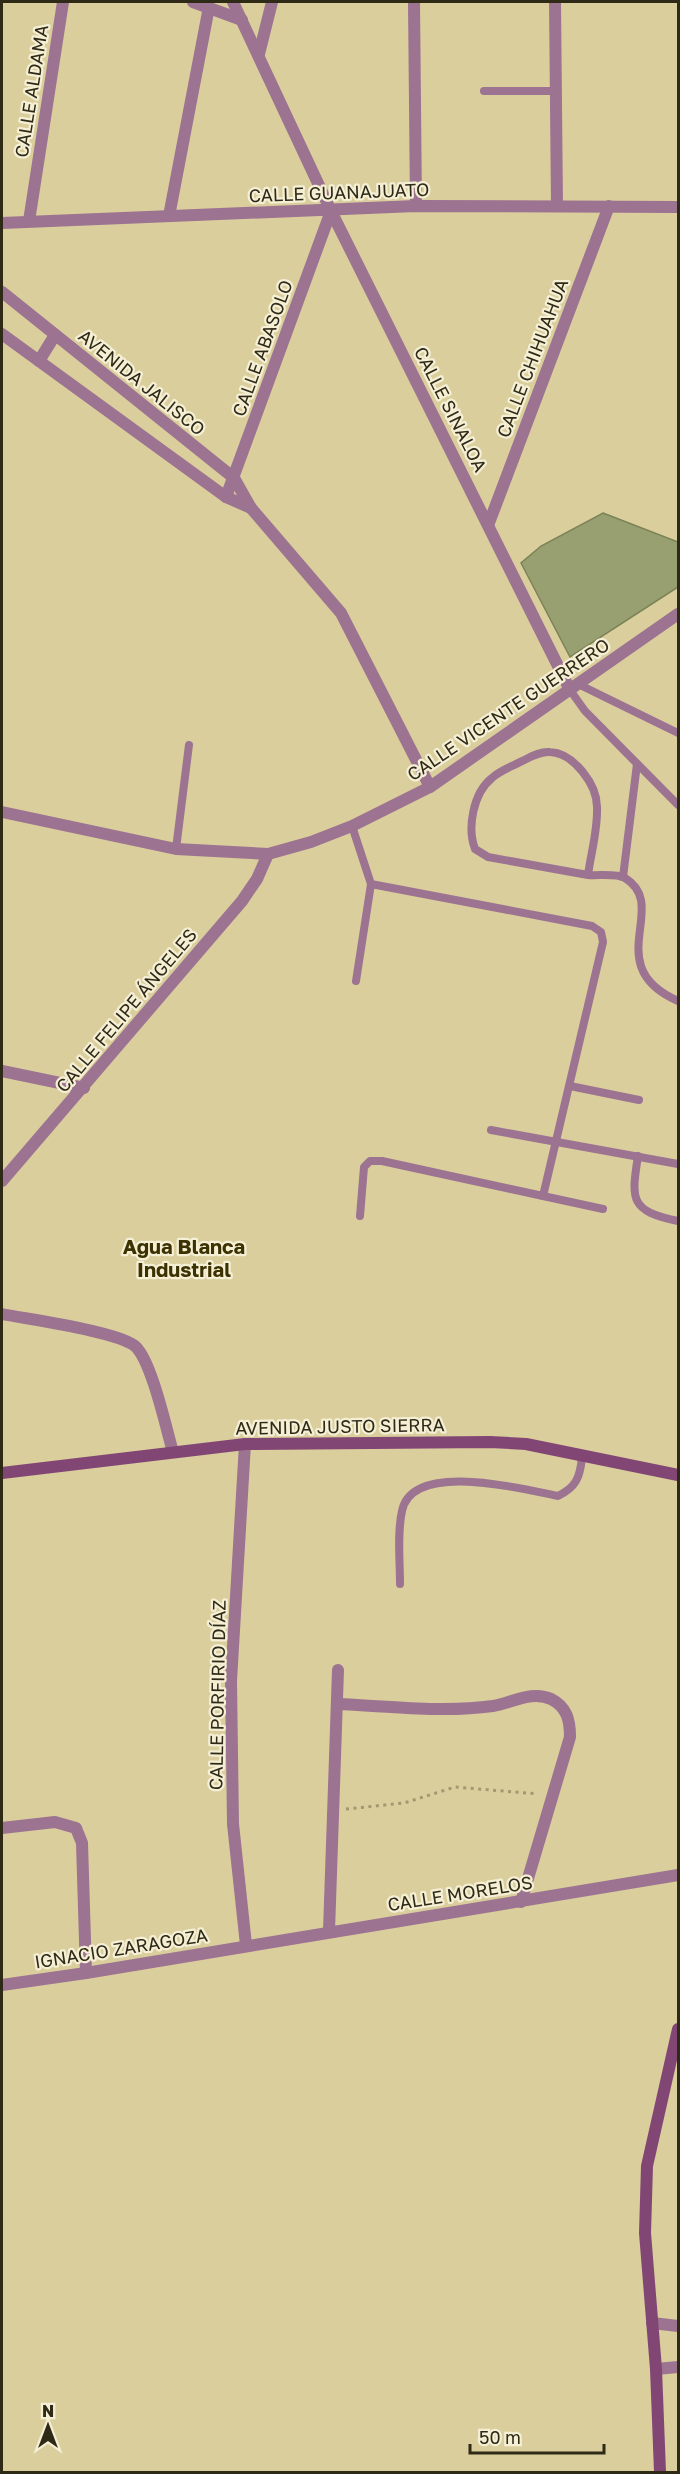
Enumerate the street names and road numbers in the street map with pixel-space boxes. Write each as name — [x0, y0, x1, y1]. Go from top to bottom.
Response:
street label: CALLE ALDAMA — [10, 23, 52, 159]
street label: CALLE GUANAJUATO — [248, 178, 430, 206]
street label: CALLE CHIHUAHUA — [492, 276, 572, 440]
street label: CALLE ABASOLO — [227, 277, 297, 419]
street label: AVENIDA JALISCO — [74, 324, 210, 440]
street label: CALLE SINALOA — [410, 343, 492, 475]
street label: CALLE VICENTE GUERRERO — [403, 633, 613, 785]
street label: CALLE FELIPE ÁNGELES — [51, 924, 201, 1096]
street label: AVENIDA JUSTO SIERRA — [235, 1413, 445, 1439]
street label: CALLE PORFIRIO DÍAZ — [204, 1600, 230, 1790]
street label: CALLE MORELOS — [386, 1871, 534, 1915]
street label: IGNACIO ZARAGOZA — [33, 1923, 209, 1973]

